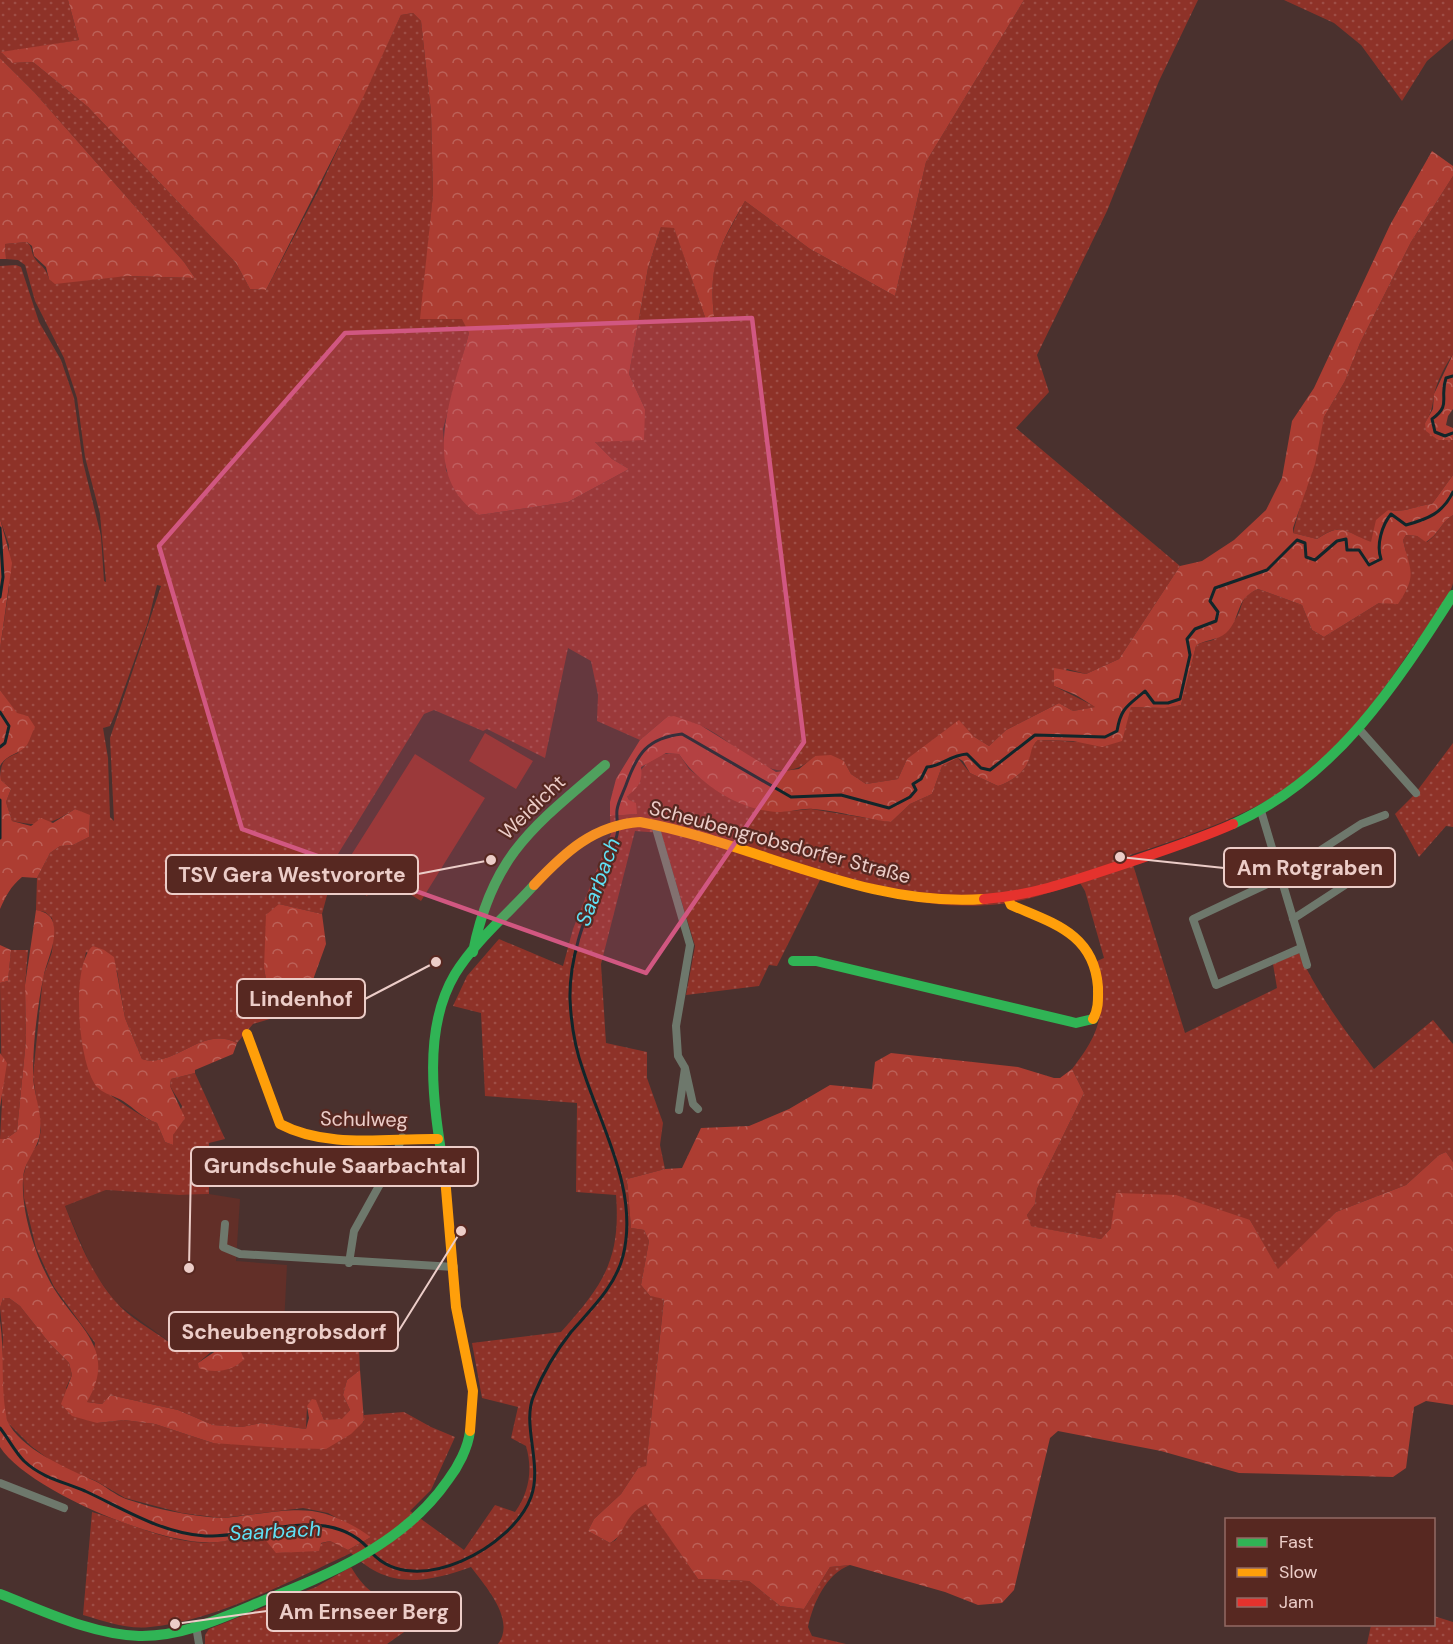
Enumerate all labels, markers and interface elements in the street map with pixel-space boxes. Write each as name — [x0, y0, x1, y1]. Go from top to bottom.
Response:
street label: Weidicht — [493, 769, 571, 845]
street label: Scheubengrobsdorfer Straße — [646, 795, 914, 889]
water label: Saarbach — [569, 834, 627, 930]
callout: Am Rotgraben — [1224, 848, 1395, 887]
text: Am Rotgraben — [1237, 854, 1383, 882]
callout: TSV Gera Westvororte — [166, 855, 418, 894]
text: TSV Gera Westvororte — [178, 861, 406, 889]
callout: Lindenhof — [237, 979, 365, 1018]
text: Lindenhof — [249, 985, 353, 1013]
street label: Schulweg — [320, 1105, 408, 1133]
callout: Grundschule Saarbachtal — [191, 1147, 478, 1186]
text: Grundschule Saarbachtal — [204, 1152, 466, 1180]
callout: Scheubengrobsdorf — [169, 1312, 398, 1351]
text: Scheubengrobsdorf — [182, 1318, 386, 1346]
water label: Saarbach — [228, 1515, 322, 1547]
legend — [1225, 1518, 1435, 1626]
text: Fast — [1279, 1530, 1314, 1554]
text: Slow — [1279, 1560, 1318, 1584]
text: Jam — [1279, 1590, 1314, 1614]
callout: Am Ernseer Berg — [267, 1592, 461, 1631]
text: Am Ernseer Berg — [279, 1598, 449, 1626]

